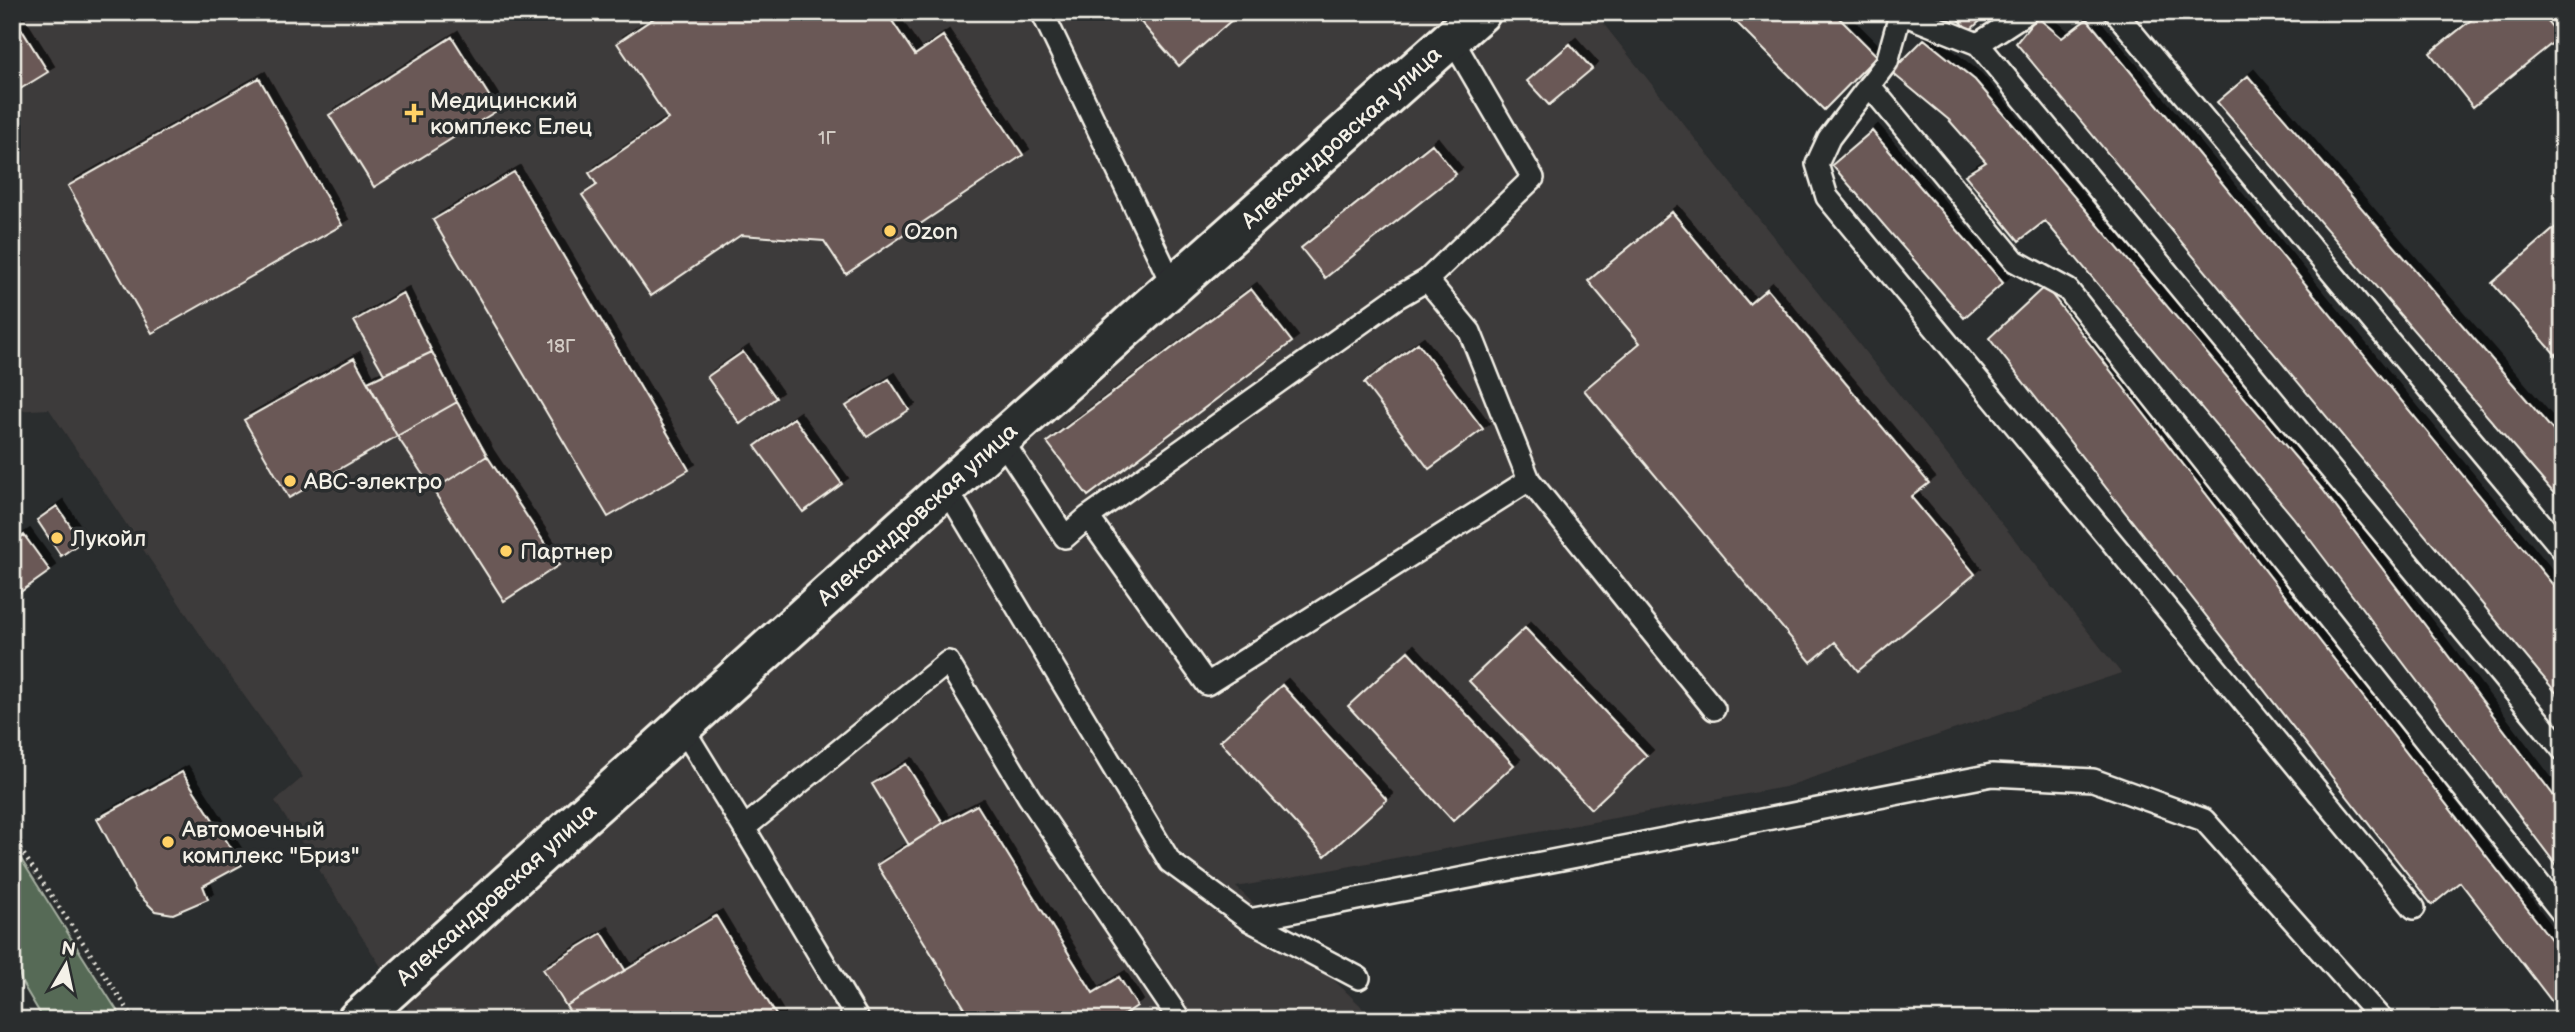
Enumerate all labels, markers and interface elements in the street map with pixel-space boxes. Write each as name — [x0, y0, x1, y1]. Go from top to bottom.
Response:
street label: Александровская улица — [1235, 40, 1448, 236]
place label: Медицинский комплекс Елец — [430, 87, 592, 141]
marker: Медицинский комплекс Елец — [404, 103, 424, 123]
house number: 1Г — [818, 127, 836, 150]
place label: Ozon — [904, 218, 958, 246]
marker: Ozon — [882, 223, 898, 239]
house number: 18Г — [547, 335, 576, 358]
street label: Александровская улица — [811, 417, 1024, 613]
place label: АВС-электро — [303, 468, 442, 496]
marker: АВС-электро — [282, 473, 298, 489]
place label: Лукойл — [70, 525, 146, 553]
marker: Лукойл — [49, 530, 65, 546]
place label: Партнер — [520, 538, 613, 566]
marker: Партнер — [498, 543, 514, 559]
street label: Александровская улица — [390, 797, 603, 993]
place label: Автомоечный комплекс "Бриз" — [181, 816, 360, 870]
marker: Автомоечный комплекс "Бриз" — [160, 834, 176, 850]
north arrow — [32, 930, 102, 1000]
text: N — [60, 937, 77, 962]

